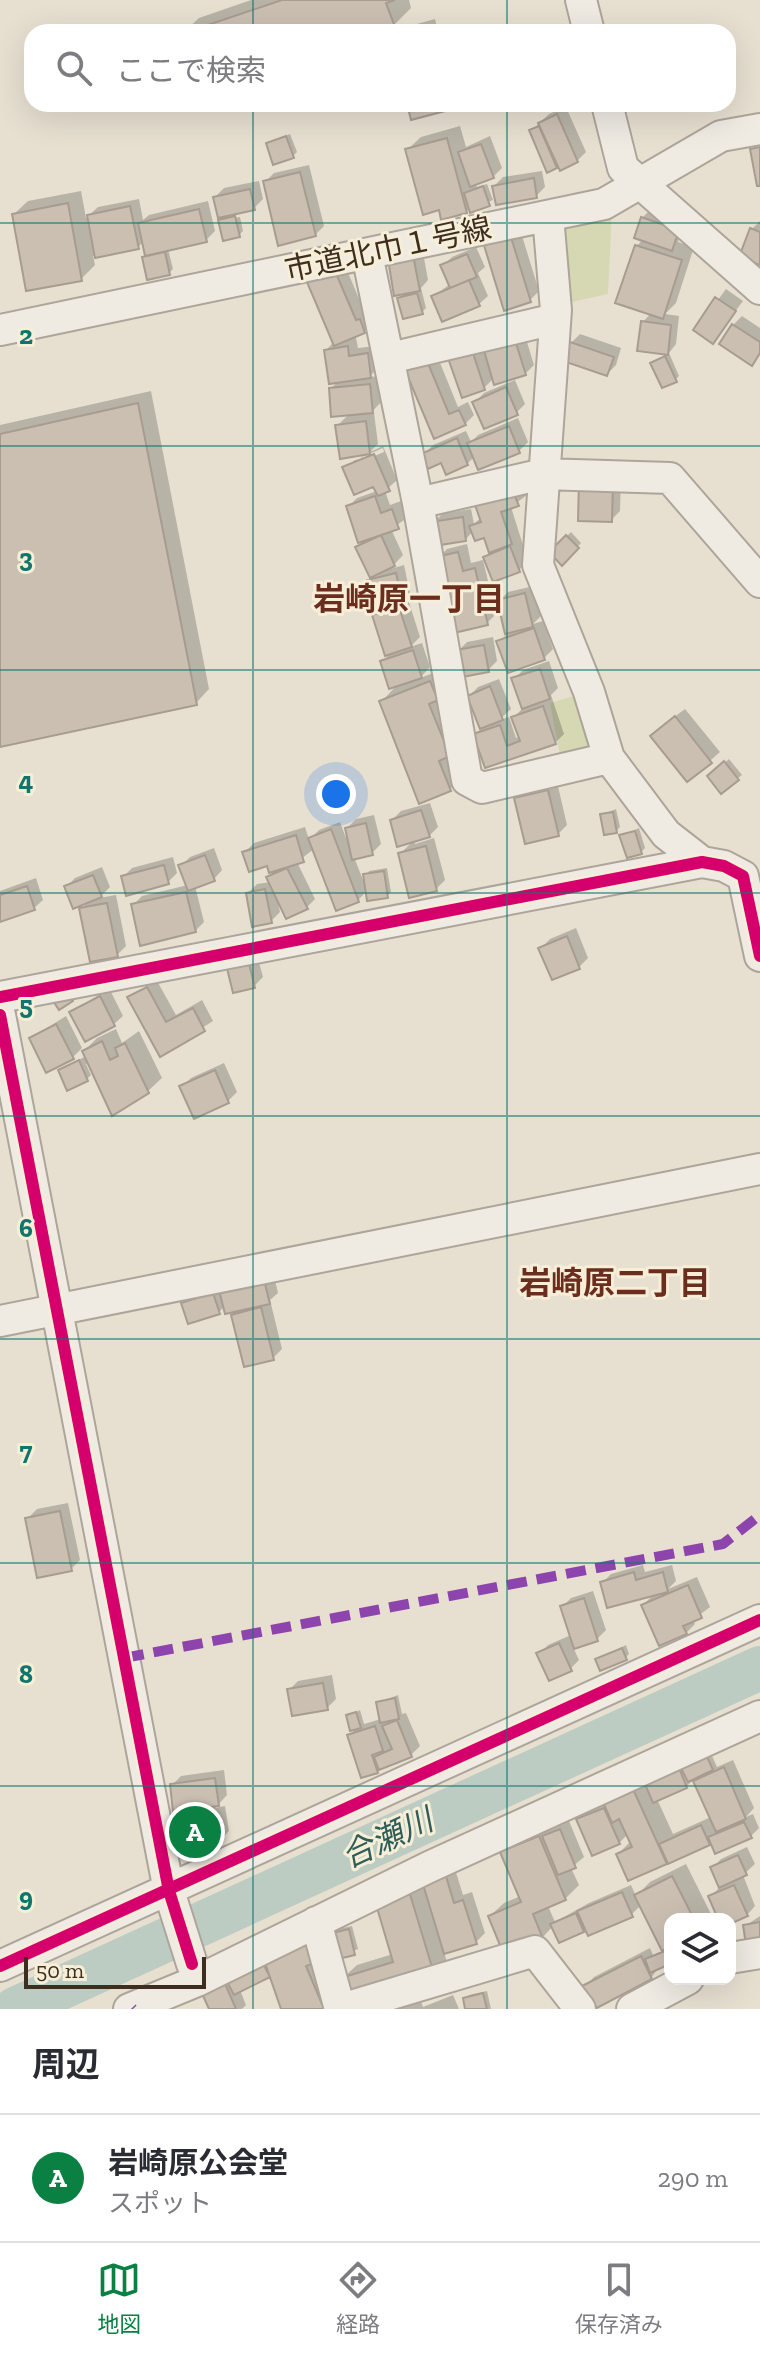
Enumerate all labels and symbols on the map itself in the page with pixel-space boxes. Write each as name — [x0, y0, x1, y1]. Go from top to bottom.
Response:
street label: 市道北巾１号線 — [282, 210, 494, 288]
text: 2 — [19, 319, 33, 351]
text: 3 — [19, 542, 33, 574]
district label: 岩崎原一丁目 — [313, 580, 505, 618]
text: 4 — [19, 765, 34, 797]
your location — [316, 774, 356, 814]
text: 5 — [19, 989, 33, 1021]
text: 6 — [19, 1212, 33, 1244]
district label: 岩崎原二丁目 — [519, 1264, 711, 1302]
text: 7 — [20, 1435, 33, 1467]
text: 8 — [19, 1658, 33, 1690]
water label: 合瀬川 — [335, 1799, 441, 1876]
pin: A — [169, 1802, 221, 1862]
text: 9 — [19, 1881, 33, 1913]
scale bar — [24, 1953, 206, 1989]

